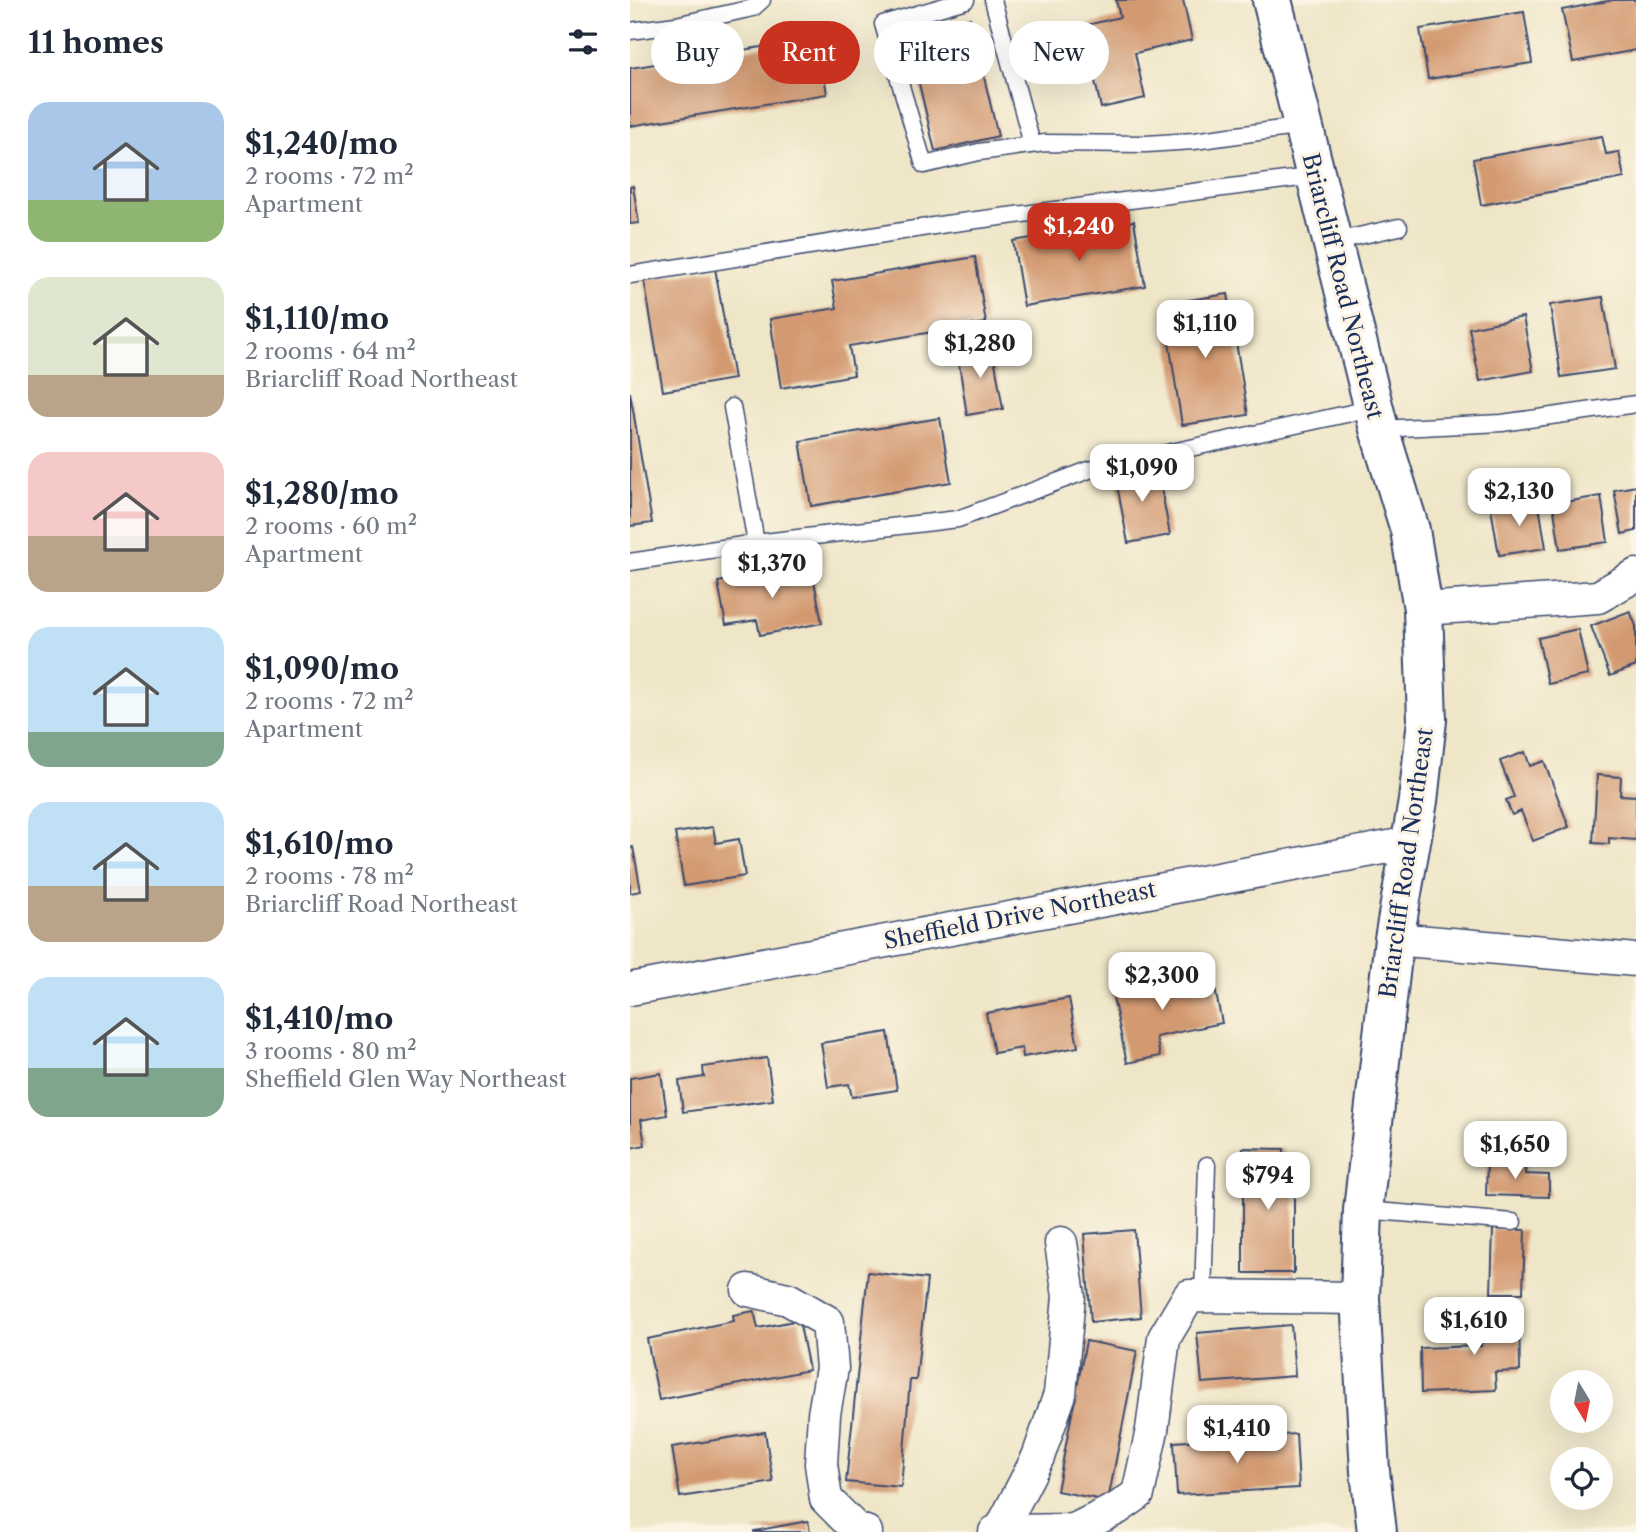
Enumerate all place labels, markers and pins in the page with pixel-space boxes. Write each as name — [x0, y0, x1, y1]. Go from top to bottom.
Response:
pin: $1,240 — [1022, 204, 1136, 263]
pin: $1,110 — [1148, 300, 1262, 360]
pin: $1,280 — [923, 320, 1037, 380]
pin: $1,090 — [1085, 444, 1199, 504]
pin: $2,130 — [1462, 468, 1576, 528]
pin: $1,370 — [715, 540, 829, 600]
pin: $2,300 — [1105, 953, 1219, 1012]
pin: $1,650 — [1458, 1122, 1572, 1181]
pin: $794 — [1227, 1152, 1309, 1212]
pin: $1,610 — [1417, 1298, 1531, 1357]
pin: $1,410 — [1180, 1406, 1294, 1465]

